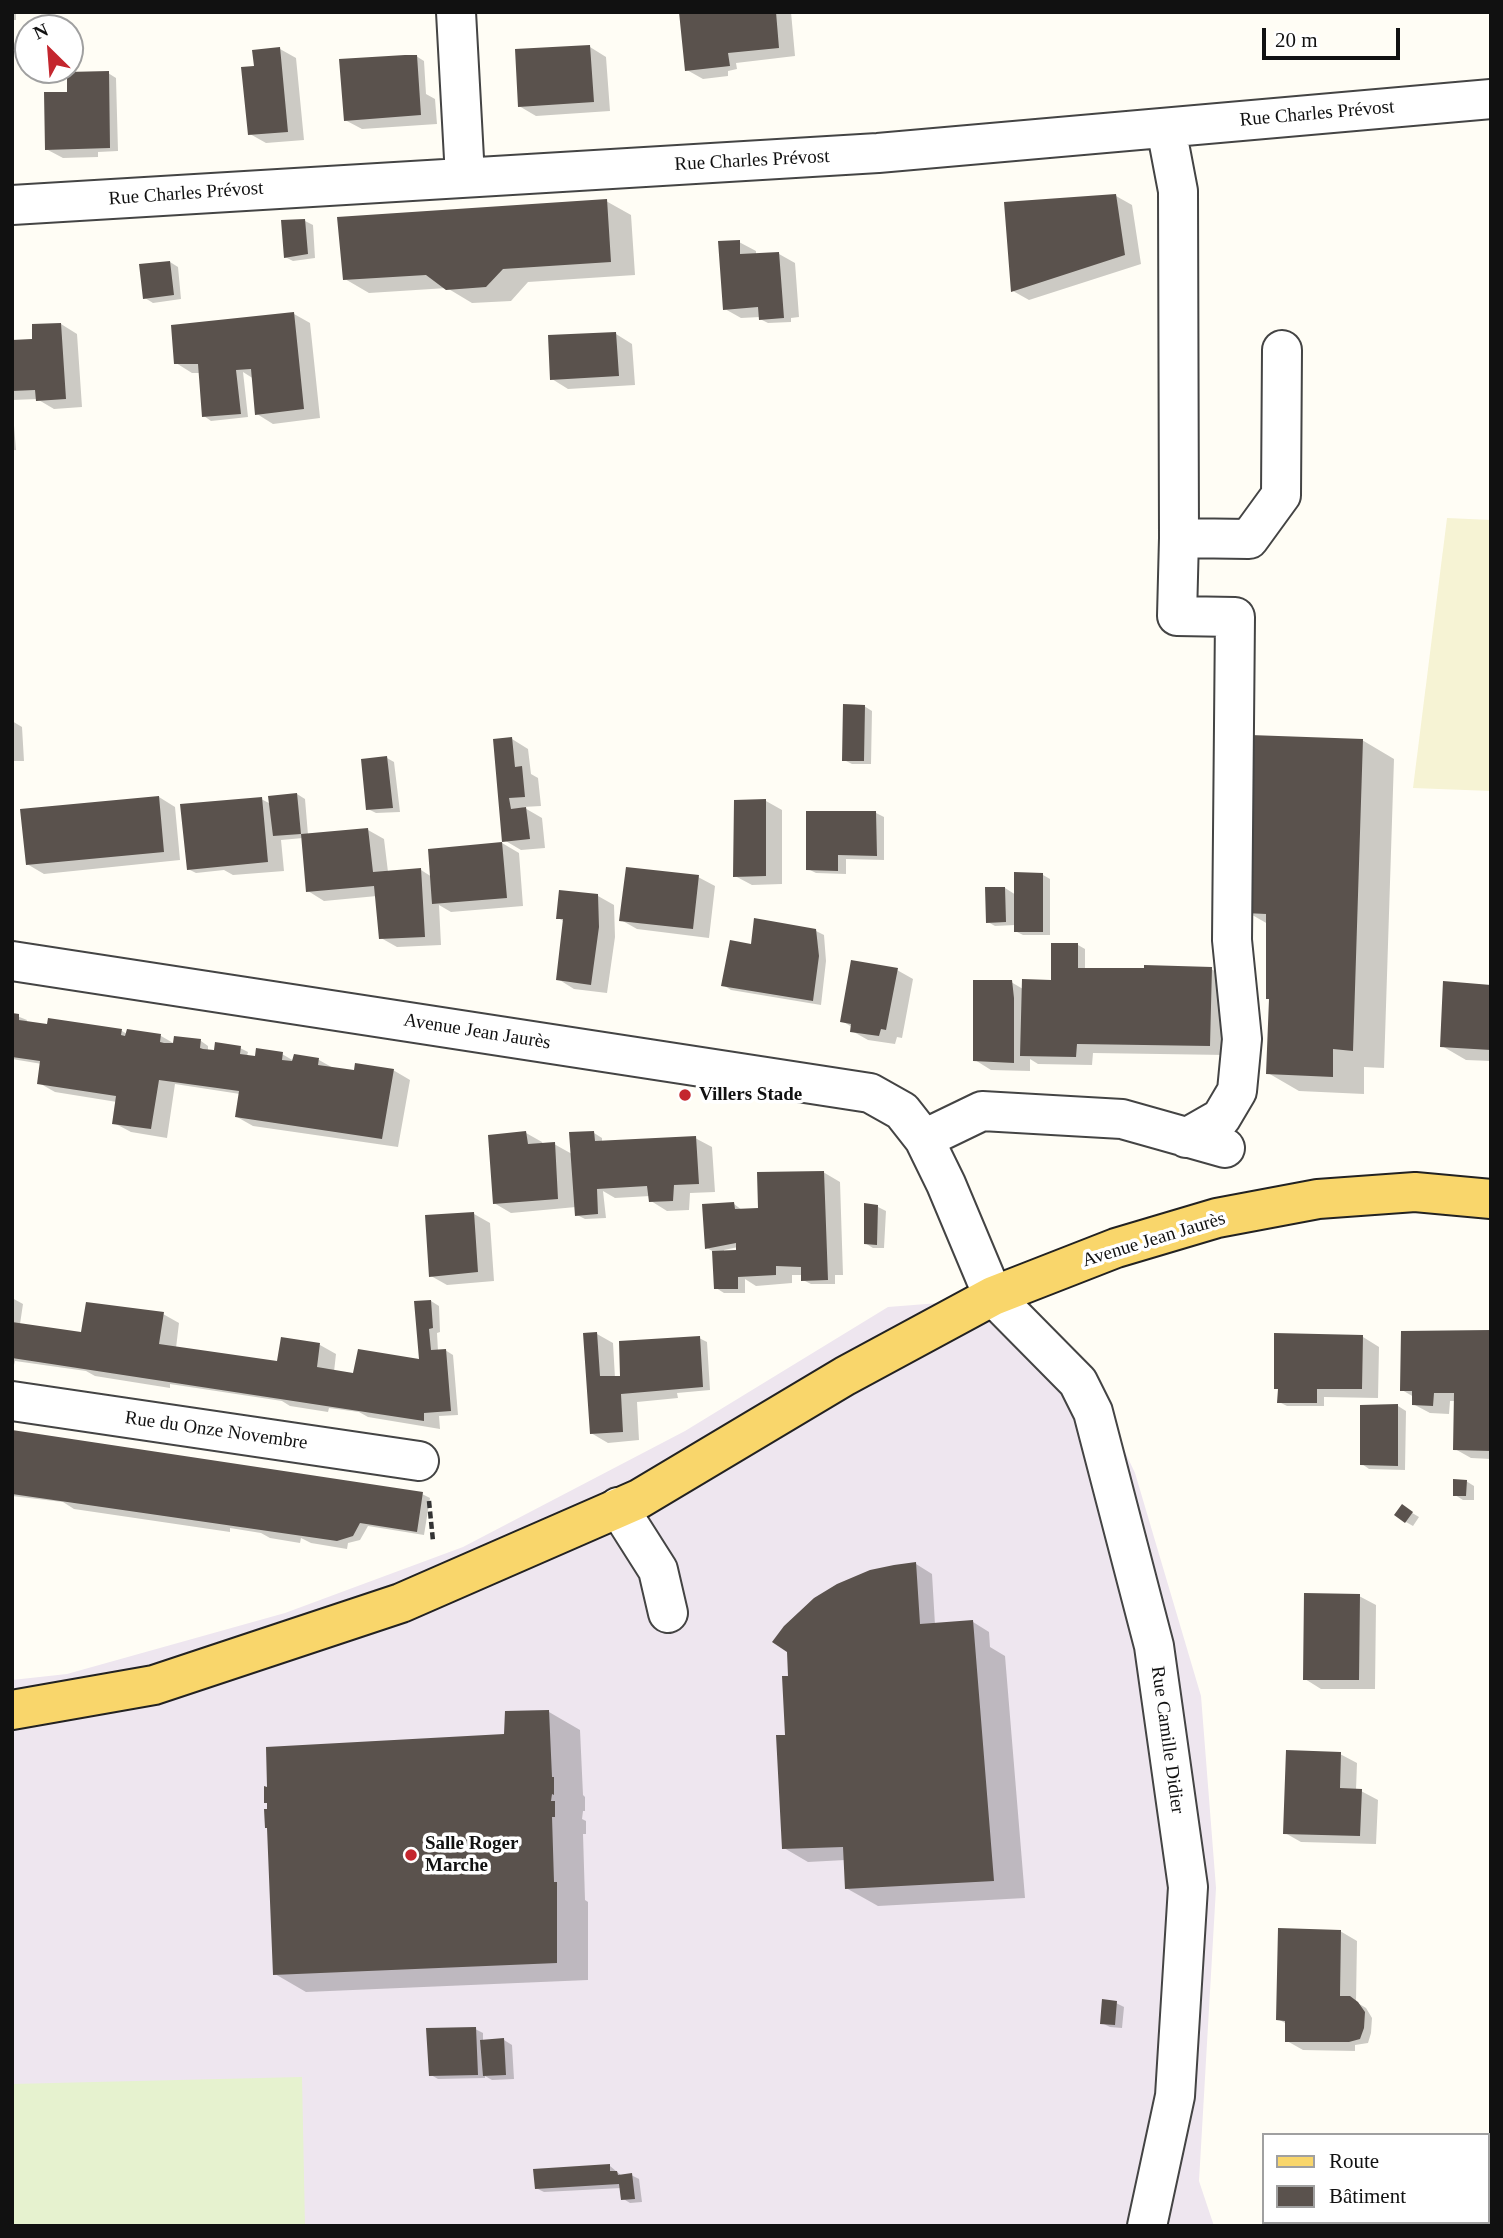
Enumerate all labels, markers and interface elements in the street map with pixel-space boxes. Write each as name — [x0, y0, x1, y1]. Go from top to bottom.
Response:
north arrow — [14, 14, 84, 84]
scale bar — [1265, 14, 1403, 58]
text: N — [30, 19, 51, 44]
text: 20 m — [1275, 28, 1318, 52]
street label: Rue Charles Prévost — [1239, 96, 1395, 132]
street label: Rue Charles Prévost — [674, 146, 830, 176]
street label: Rue Charles Prévost — [108, 177, 264, 211]
street label: Avenue Jean Jaurès — [402, 1009, 552, 1055]
place label: Villers Stade — [699, 1084, 802, 1106]
marker: Villers Stade — [677, 1087, 693, 1103]
street label: Avenue Jean Jaurès — [1080, 1207, 1228, 1273]
street label: Rue du Onze Novembre — [123, 1407, 309, 1455]
street label: Rue Camille Didier — [1145, 1665, 1189, 1815]
place label: Salle Roger Marche — [425, 1833, 518, 1877]
marker: Salle Roger Marche — [403, 1847, 419, 1863]
legend — [1262, 2133, 1489, 2224]
text: Route — [1329, 2149, 1379, 2173]
text: Bâtiment — [1329, 2184, 1406, 2208]

